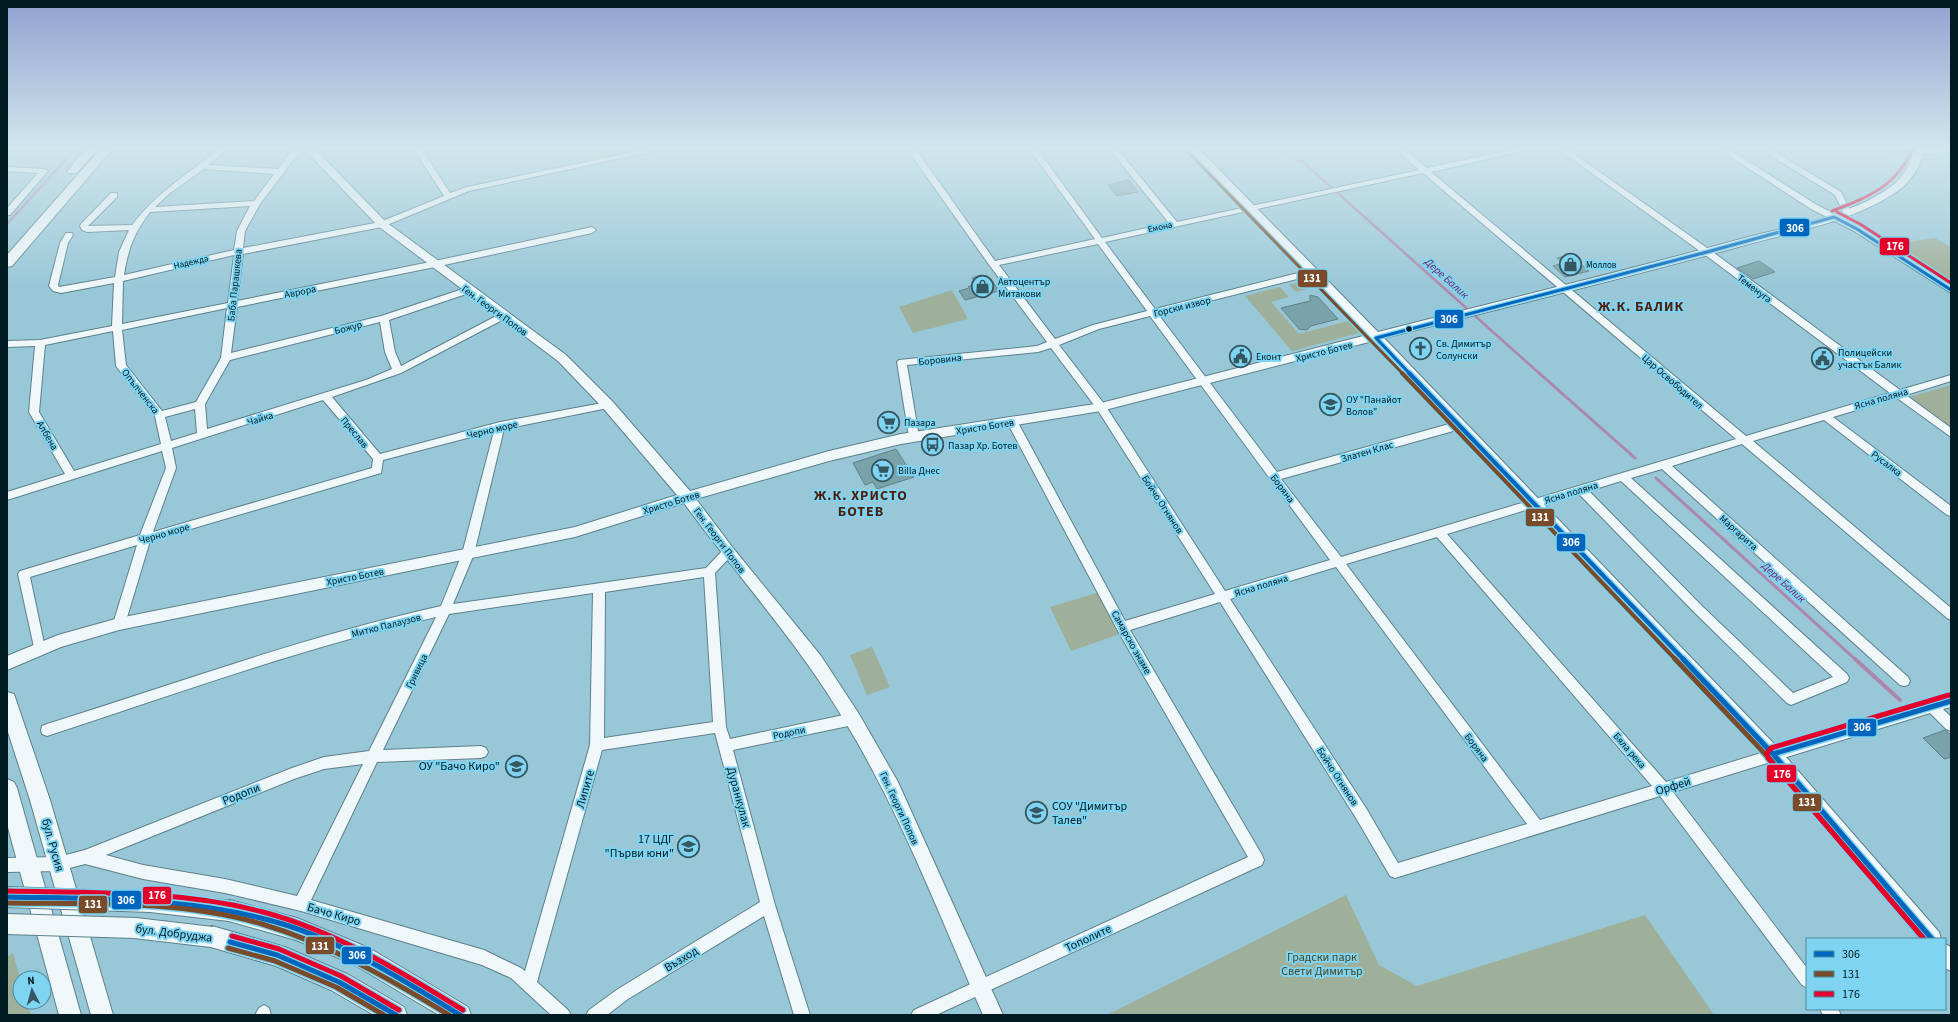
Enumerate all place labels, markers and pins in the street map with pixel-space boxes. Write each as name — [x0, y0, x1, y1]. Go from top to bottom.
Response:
shop icon: Моллов — [1557, 252, 1583, 278]
place label: Моллов — [1586, 259, 1617, 272]
shop icon: Автоцентър Митакови — [969, 274, 995, 300]
place label: Автоцентър Митакови — [998, 275, 1051, 301]
unlabelled marker — [1404, 324, 1414, 334]
church icon: Св. Димитър Солунски — [1408, 336, 1434, 362]
place label: Св. Димитър Солунски — [1436, 337, 1492, 363]
public building icon: Еконт — [1227, 343, 1253, 369]
public building icon: Полицейски участък Балик — [1809, 345, 1835, 371]
place label: Полицейски участък Балик — [1838, 346, 1901, 372]
place label: Еконт — [1256, 350, 1282, 364]
school or university icon: ОУ "Панайот Волов" — [1317, 392, 1343, 418]
place label: ОУ "Панайот Волов" — [1346, 393, 1402, 419]
supermarket icon: Пазара — [875, 409, 901, 435]
place label: Пазара — [904, 416, 936, 430]
bus stop icon: Пазар Хр. Ботев — [919, 432, 945, 458]
place label: Пазар Хр. Ботев — [948, 439, 1017, 453]
supermarket icon: Billa Днес — [870, 457, 896, 483]
place label: Billa Днес — [898, 464, 941, 478]
school or university icon: ОУ "Бачо Киро" — [503, 753, 529, 779]
place label: ОУ "Бачо Киро" — [419, 758, 500, 775]
place label: СОУ "Димитър Талев" — [1052, 798, 1128, 829]
school or university icon: СОУ "Димитър Талев" — [1024, 800, 1050, 826]
place label: 17 ЦДГ "Първи юни" — [605, 831, 674, 862]
school or university icon: 17 ЦДГ "Първи юни" — [676, 833, 702, 859]

